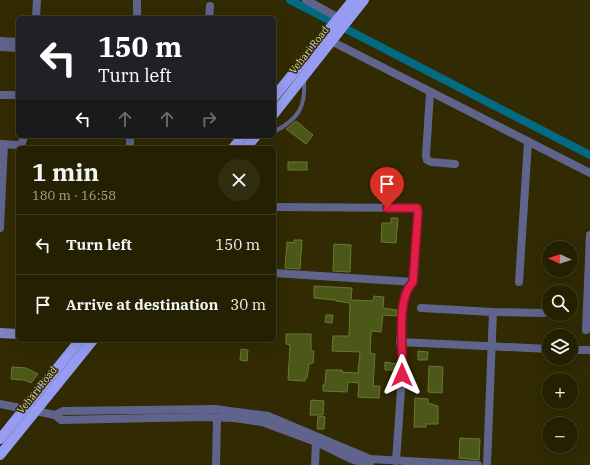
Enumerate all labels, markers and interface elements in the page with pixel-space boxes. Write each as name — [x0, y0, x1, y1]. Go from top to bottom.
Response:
street label: Vehari Road — [286, 24, 332, 76]
text: 150 m — [98, 28, 182, 65]
icon: left — [32, 32, 84, 84]
text: Turn left — [98, 64, 172, 87]
icon: left — [72, 108, 94, 130]
icon: ahead — [114, 108, 136, 130]
icon: ahead — [156, 108, 178, 130]
icon: right — [198, 108, 220, 130]
text: 1 min — [32, 156, 99, 188]
button: close — [218, 159, 260, 201]
pin — [370, 167, 404, 208]
icon: arrive — [376, 173, 398, 195]
text: 180 m · 16:58 — [32, 187, 116, 204]
icon: left — [32, 234, 54, 256]
text: Turn left — [66, 235, 132, 254]
text: 150 m — [215, 235, 260, 254]
north arrow — [542, 241, 578, 277]
map controls — [542, 241, 578, 453]
button: search — [542, 285, 578, 321]
icon: arrive — [32, 294, 54, 316]
text: Arrive at destination — [66, 295, 218, 314]
text: 30 m — [230, 295, 266, 314]
button: layers — [542, 329, 578, 365]
position arrow — [381, 354, 423, 396]
street label: Vehari Road — [14, 364, 60, 416]
button: + — [542, 373, 578, 409]
button: − — [542, 417, 578, 453]

